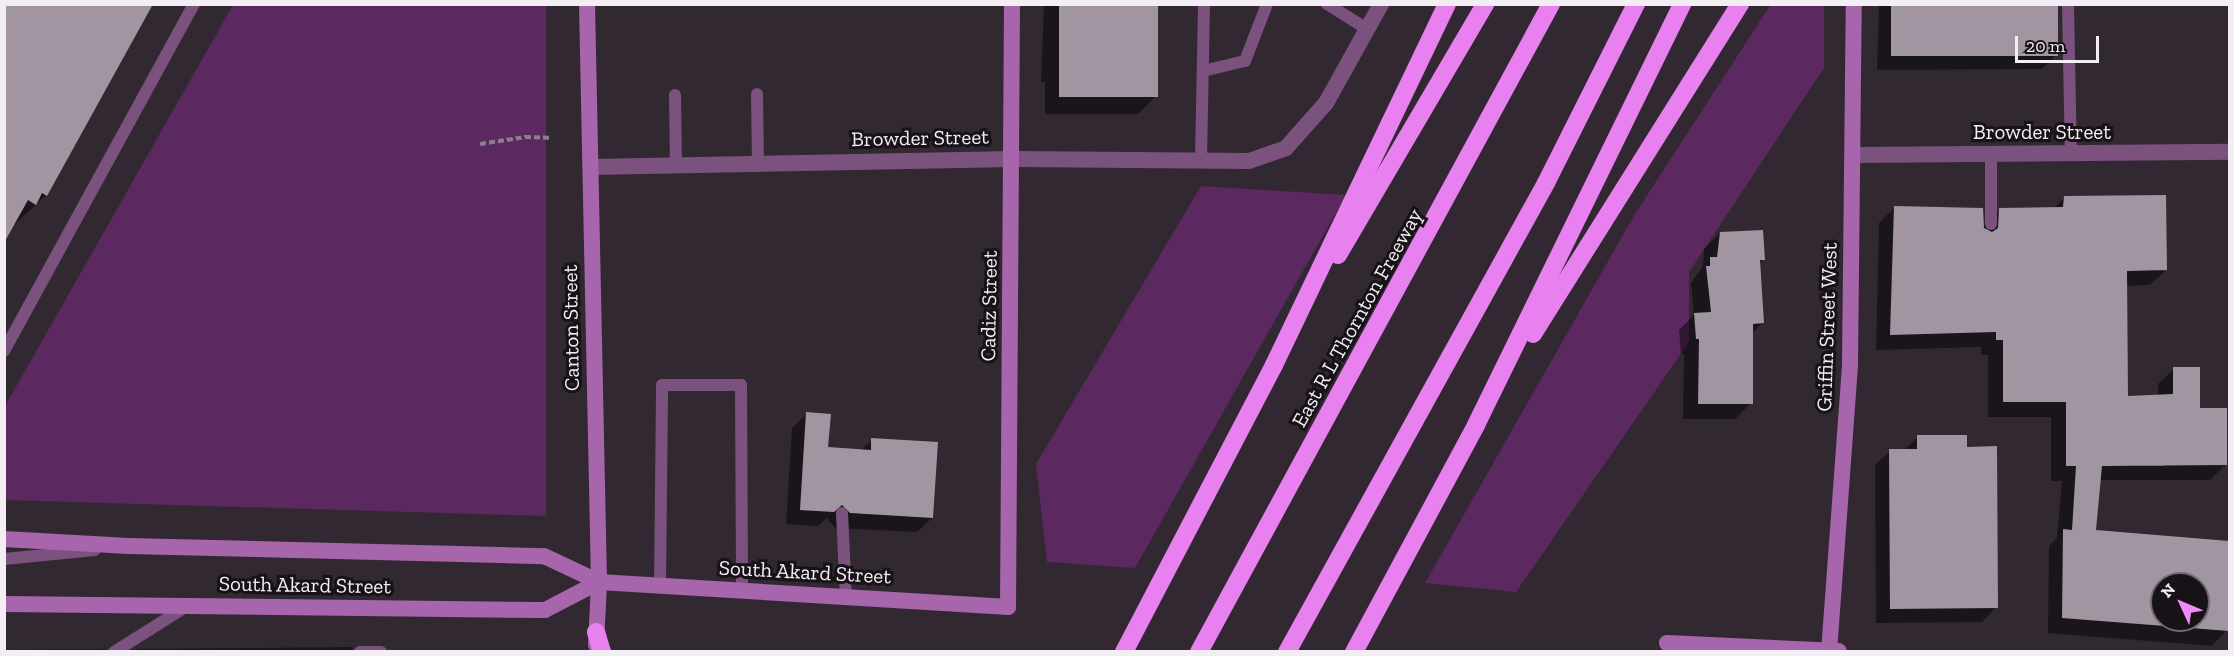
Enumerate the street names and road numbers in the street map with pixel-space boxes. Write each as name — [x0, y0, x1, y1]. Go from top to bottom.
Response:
street label: Browder Street — [1973, 119, 2111, 145]
street label: Browder Street — [851, 124, 989, 152]
street label: East R L Thornton Freeway — [1286, 204, 1428, 432]
street label: Griffin Street West — [1811, 242, 1843, 412]
street label: Cadiz Street — [975, 250, 1003, 362]
street label: Canton Street — [557, 265, 585, 391]
street label: South Akard Street — [718, 555, 892, 589]
street label: South Akard Street — [218, 571, 392, 599]

